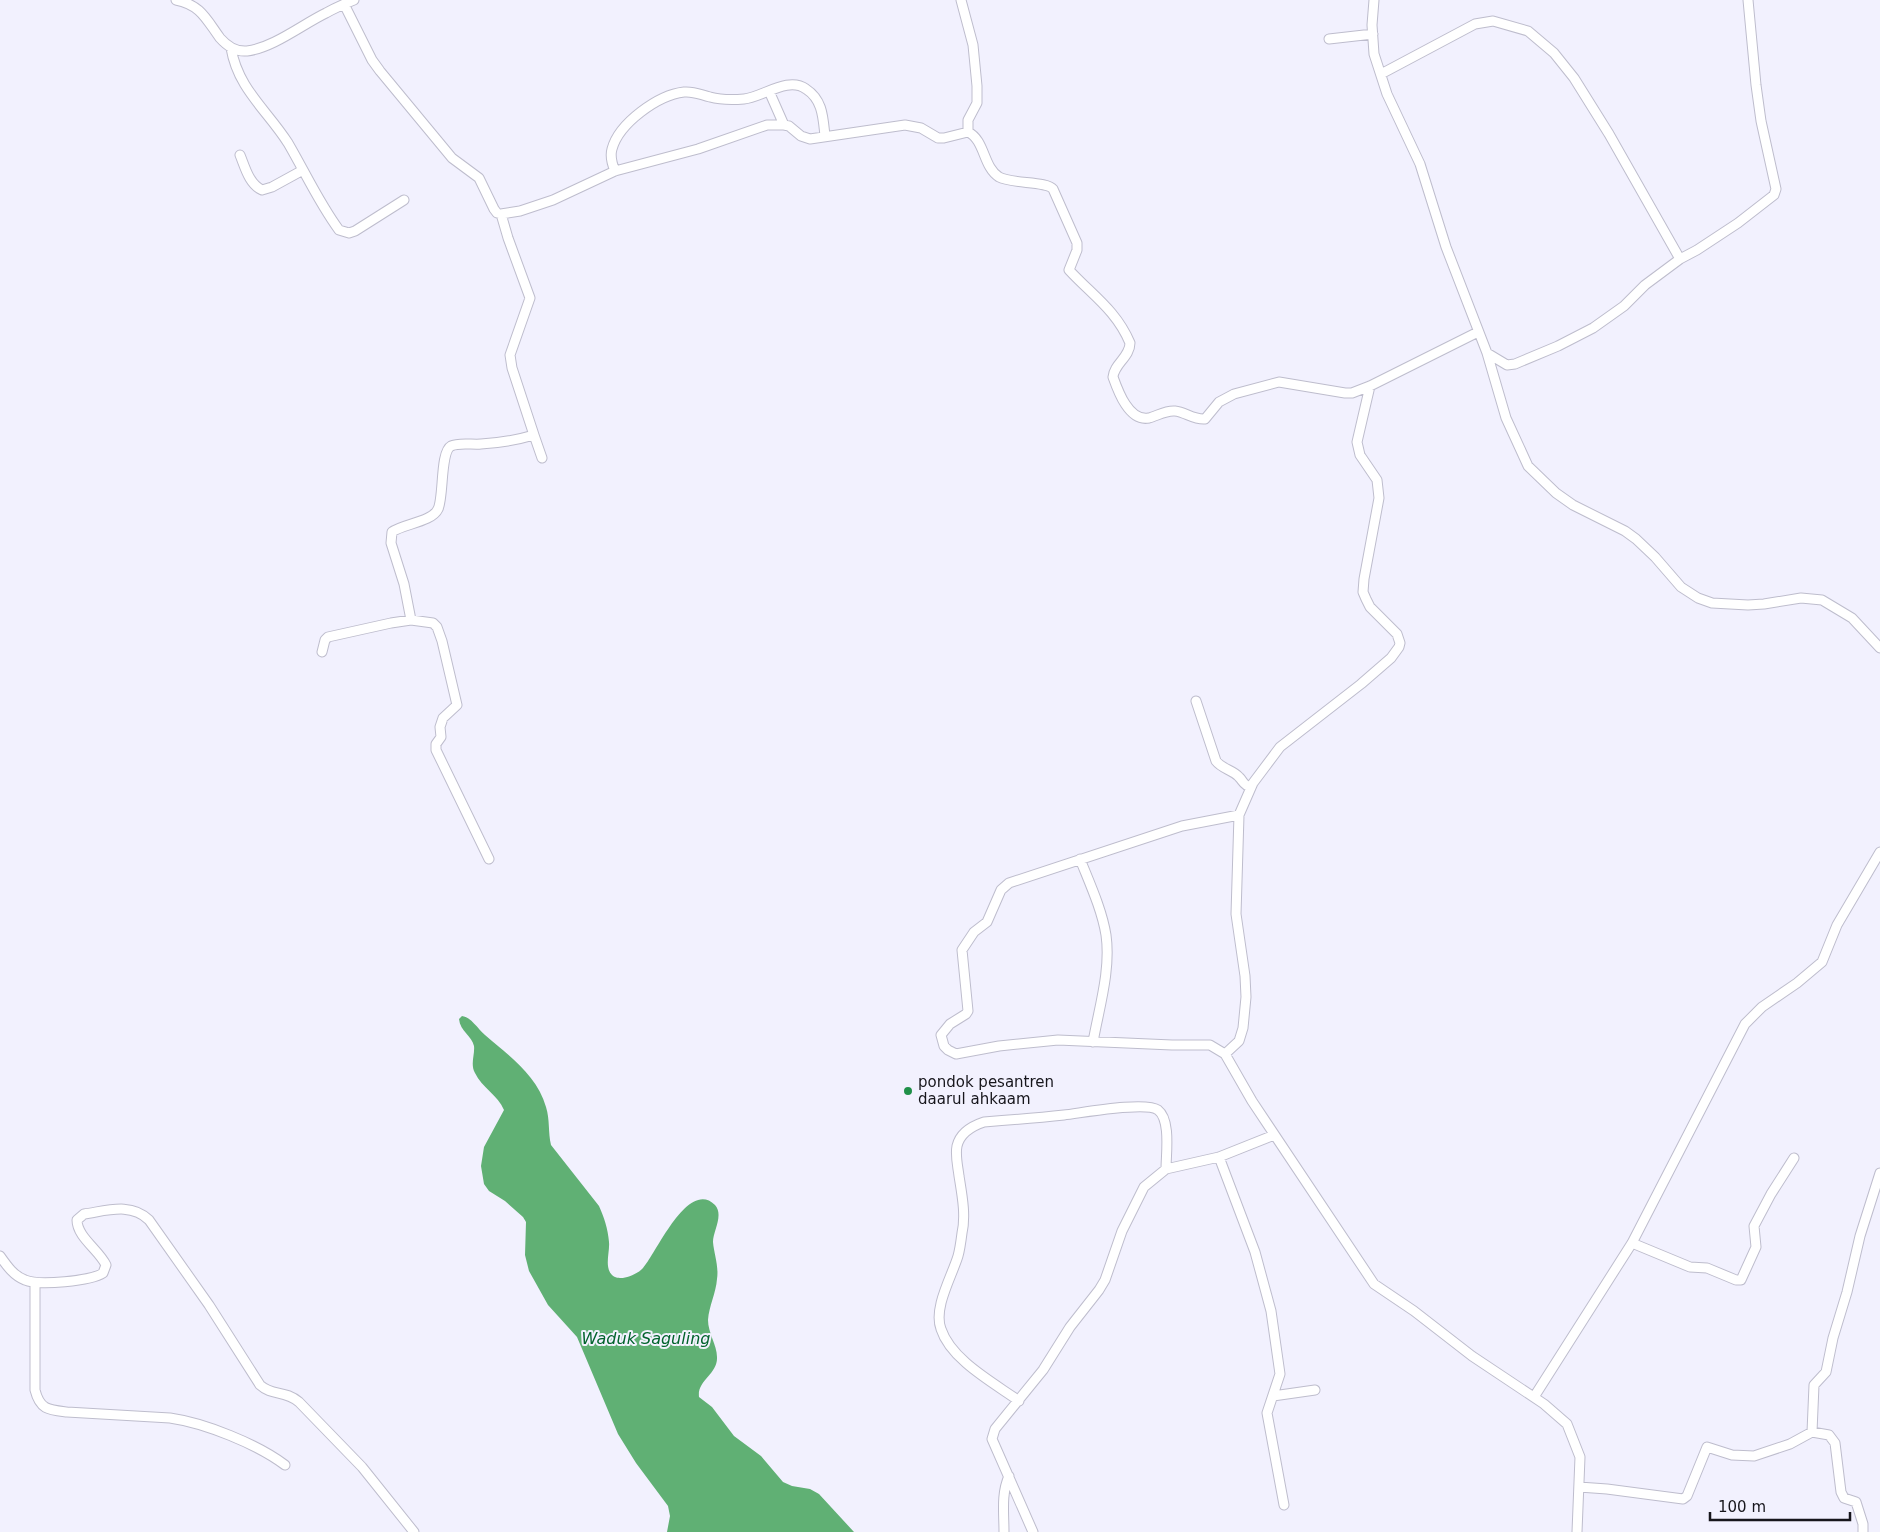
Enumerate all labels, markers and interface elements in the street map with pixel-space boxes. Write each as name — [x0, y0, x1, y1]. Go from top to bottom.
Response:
place label: pondok pesantren daarul ahkaam — [918, 1073, 1054, 1108]
marker: pondok pesantren daarul ahkaam — [902, 1085, 914, 1097]
water label: Waduk Saguling — [582, 1329, 710, 1348]
scale bar — [1710, 1490, 1850, 1522]
text: 100 m — [1718, 1498, 1766, 1516]

